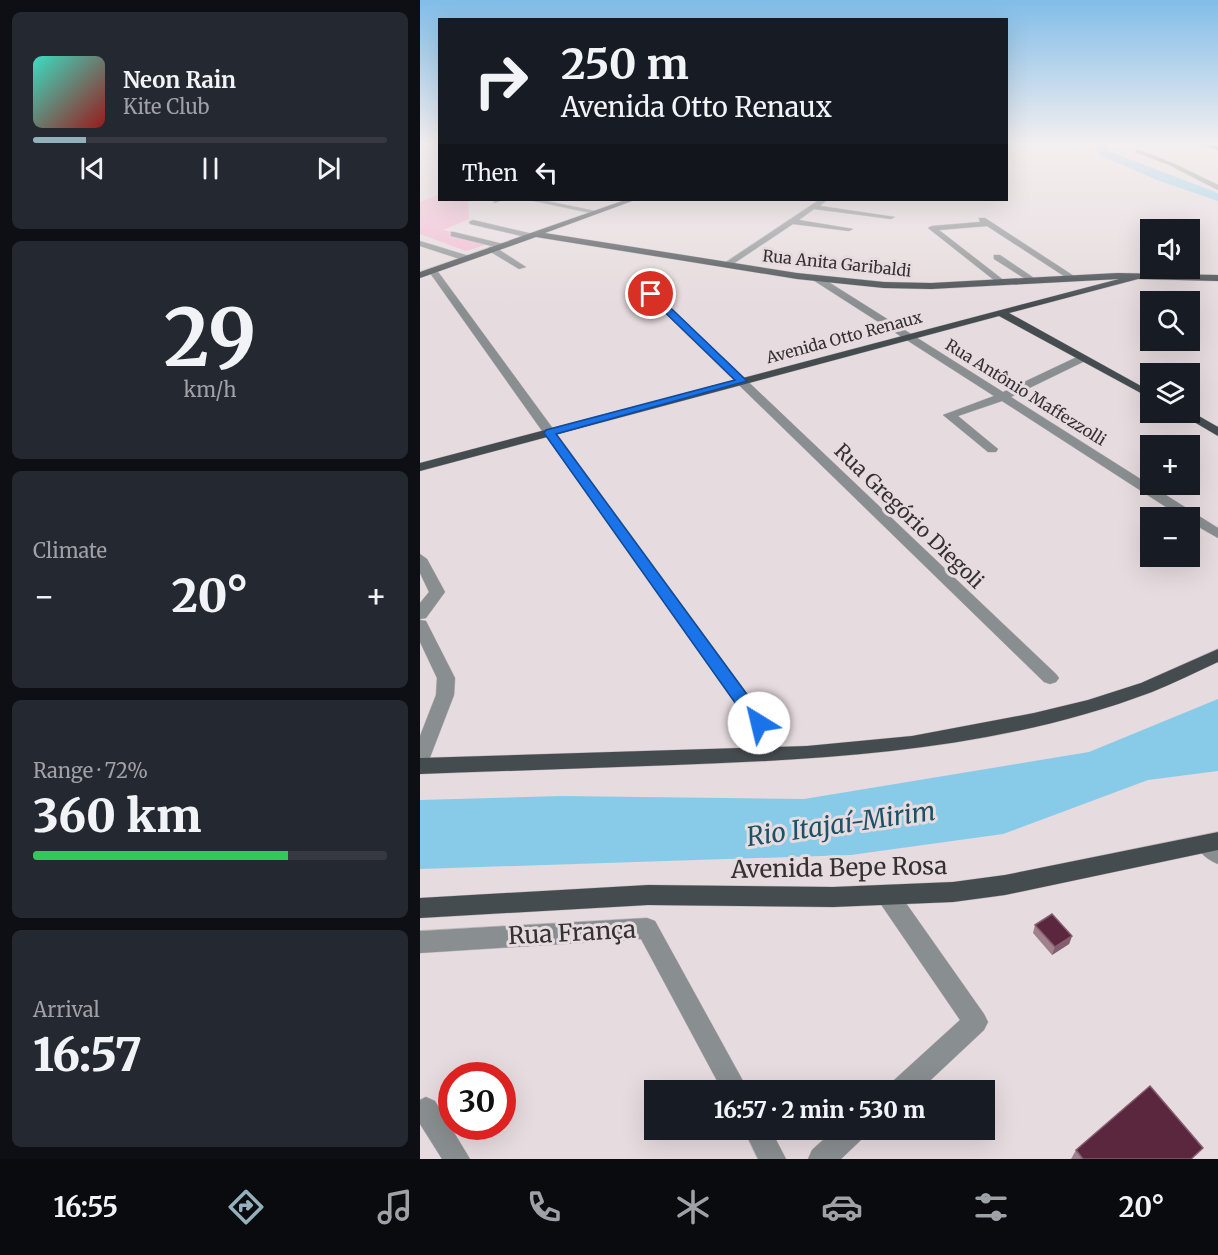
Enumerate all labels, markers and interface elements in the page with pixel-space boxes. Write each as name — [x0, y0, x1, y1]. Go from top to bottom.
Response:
text: 250 m — [561, 38, 689, 90]
icon: right — [462, 42, 540, 120]
text: Neon Rain — [123, 66, 236, 94]
text: Avenida Otto Renaux — [561, 90, 832, 124]
text: Kite Club — [123, 94, 209, 119]
icon: previous — [76, 152, 109, 185]
icon: pause — [194, 152, 227, 185]
icon: next — [312, 152, 345, 185]
icon: left — [530, 156, 563, 189]
text: Then — [462, 159, 518, 187]
map controls — [1140, 219, 1200, 567]
button: sound — [1140, 219, 1200, 279]
street label: Rua Anita Garibaldi — [762, 245, 912, 281]
pin — [625, 268, 676, 319]
icon: arrive — [634, 277, 667, 310]
text: 29 — [164, 289, 256, 387]
button: search — [1140, 291, 1200, 351]
street label: Avenida Otto Renaux — [763, 306, 925, 368]
street label: Rua Antônio Maffezzolli — [942, 334, 1110, 450]
button: layers — [1140, 363, 1200, 423]
text: km/h — [184, 377, 236, 402]
button: + — [1140, 435, 1200, 495]
street label: Rua Gregório Diegoli — [829, 438, 989, 593]
button: − — [1140, 507, 1200, 567]
text: Climate — [33, 538, 107, 563]
text: 20° — [172, 568, 248, 624]
text: − — [33, 576, 55, 617]
text: + — [365, 576, 387, 617]
position arrow — [727, 691, 791, 755]
text: Range · 72% — [33, 758, 148, 783]
text: 360 km — [33, 788, 201, 844]
water label: Rio Itajaí-Mirim — [744, 794, 937, 853]
street label: Avenida Bepe Rosa — [729, 850, 948, 885]
street label: Rua França — [507, 914, 637, 951]
text: Arrival — [33, 997, 100, 1022]
text: 16:57 — [33, 1027, 142, 1083]
speed limit sign: 30 — [438, 1062, 516, 1140]
text: 16:57 · 2 min · 530 m — [714, 1096, 925, 1124]
icon: directions — [225, 1186, 267, 1228]
icon: music — [374, 1186, 416, 1228]
icon: phone — [523, 1186, 565, 1228]
icon: climate — [672, 1186, 714, 1228]
icon: car — [821, 1186, 863, 1228]
icon: filters — [970, 1186, 1012, 1228]
text: 16:55 — [53, 1190, 118, 1224]
text: 20° — [1119, 1190, 1164, 1224]

